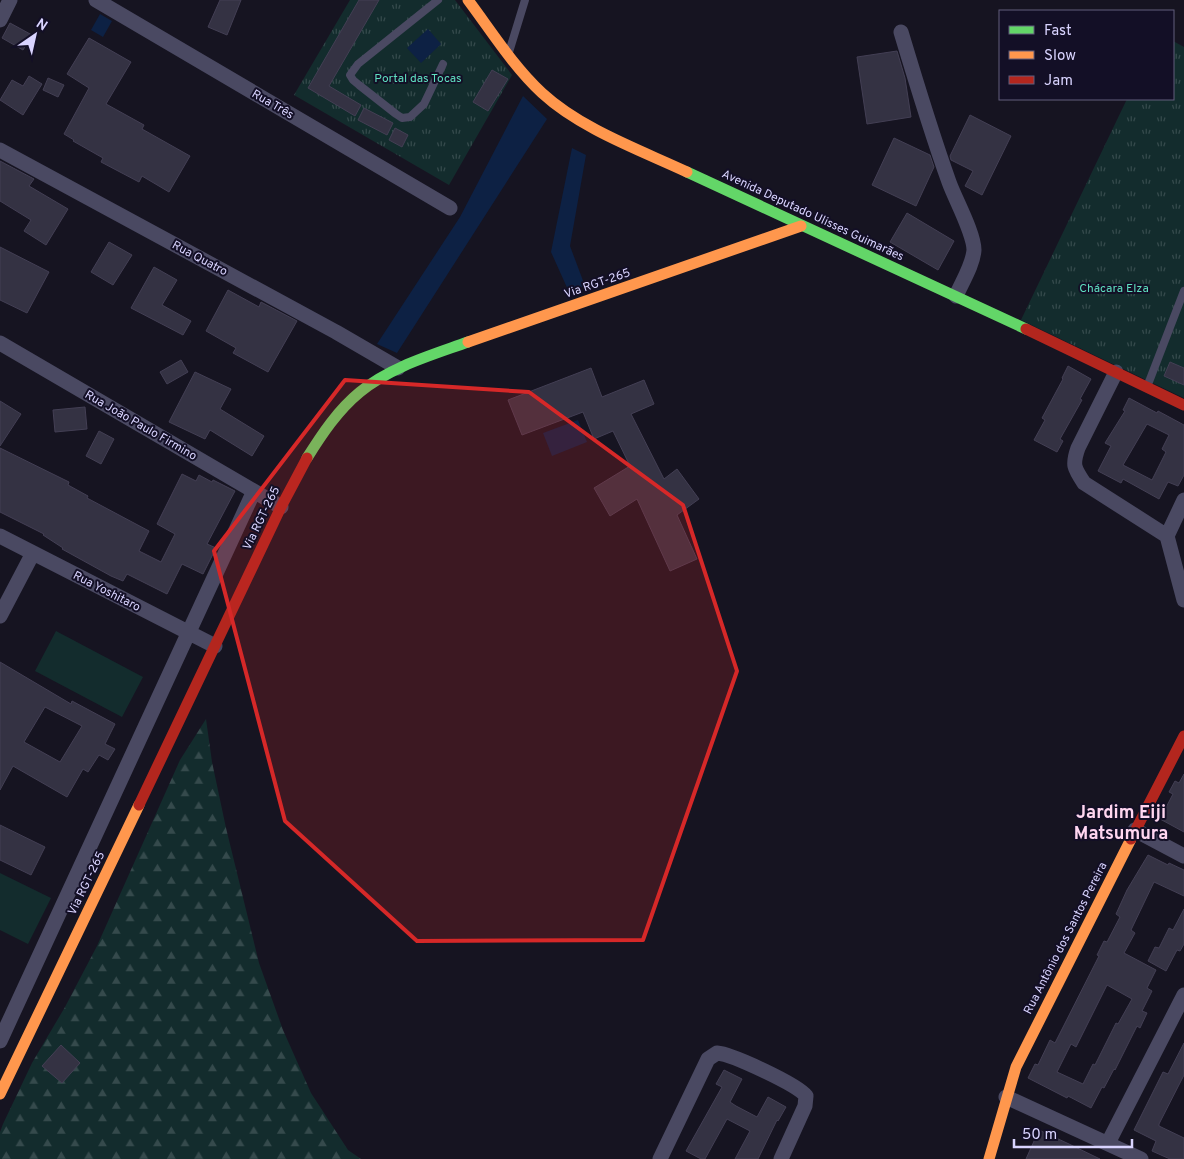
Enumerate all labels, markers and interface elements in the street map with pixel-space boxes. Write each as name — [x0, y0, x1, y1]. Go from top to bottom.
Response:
north arrow — [10, 10, 60, 60]
legend — [999, 10, 1174, 100]
text: N — [33, 16, 50, 35]
text: Fast — [1044, 22, 1072, 41]
text: Slow — [1044, 47, 1076, 66]
park label: Portal das Tocas — [374, 71, 462, 87]
text: Jam — [1044, 72, 1073, 91]
street label: Rua Três — [249, 86, 296, 123]
street label: Avenida Deputado Ulisses Guimarães — [719, 167, 906, 265]
street label: Rua Quatro — [169, 238, 230, 280]
street label: Via RGT-265 — [562, 265, 633, 303]
park label: Chácara Elza — [1079, 281, 1149, 297]
street label: Rua João Paulo Firmino — [81, 387, 200, 465]
street label: Via RGT-265 — [240, 484, 284, 553]
street label: Rua Yoshitaro — [70, 568, 143, 616]
district label: Jardim Eiji Matsumura — [1074, 802, 1168, 846]
street label: Via RGT-265 — [65, 849, 109, 918]
street label: Rua Antônio dos Santos Pereira — [1020, 860, 1111, 1017]
scale bar — [1014, 1116, 1132, 1148]
text: 50 m — [1022, 1126, 1057, 1145]

